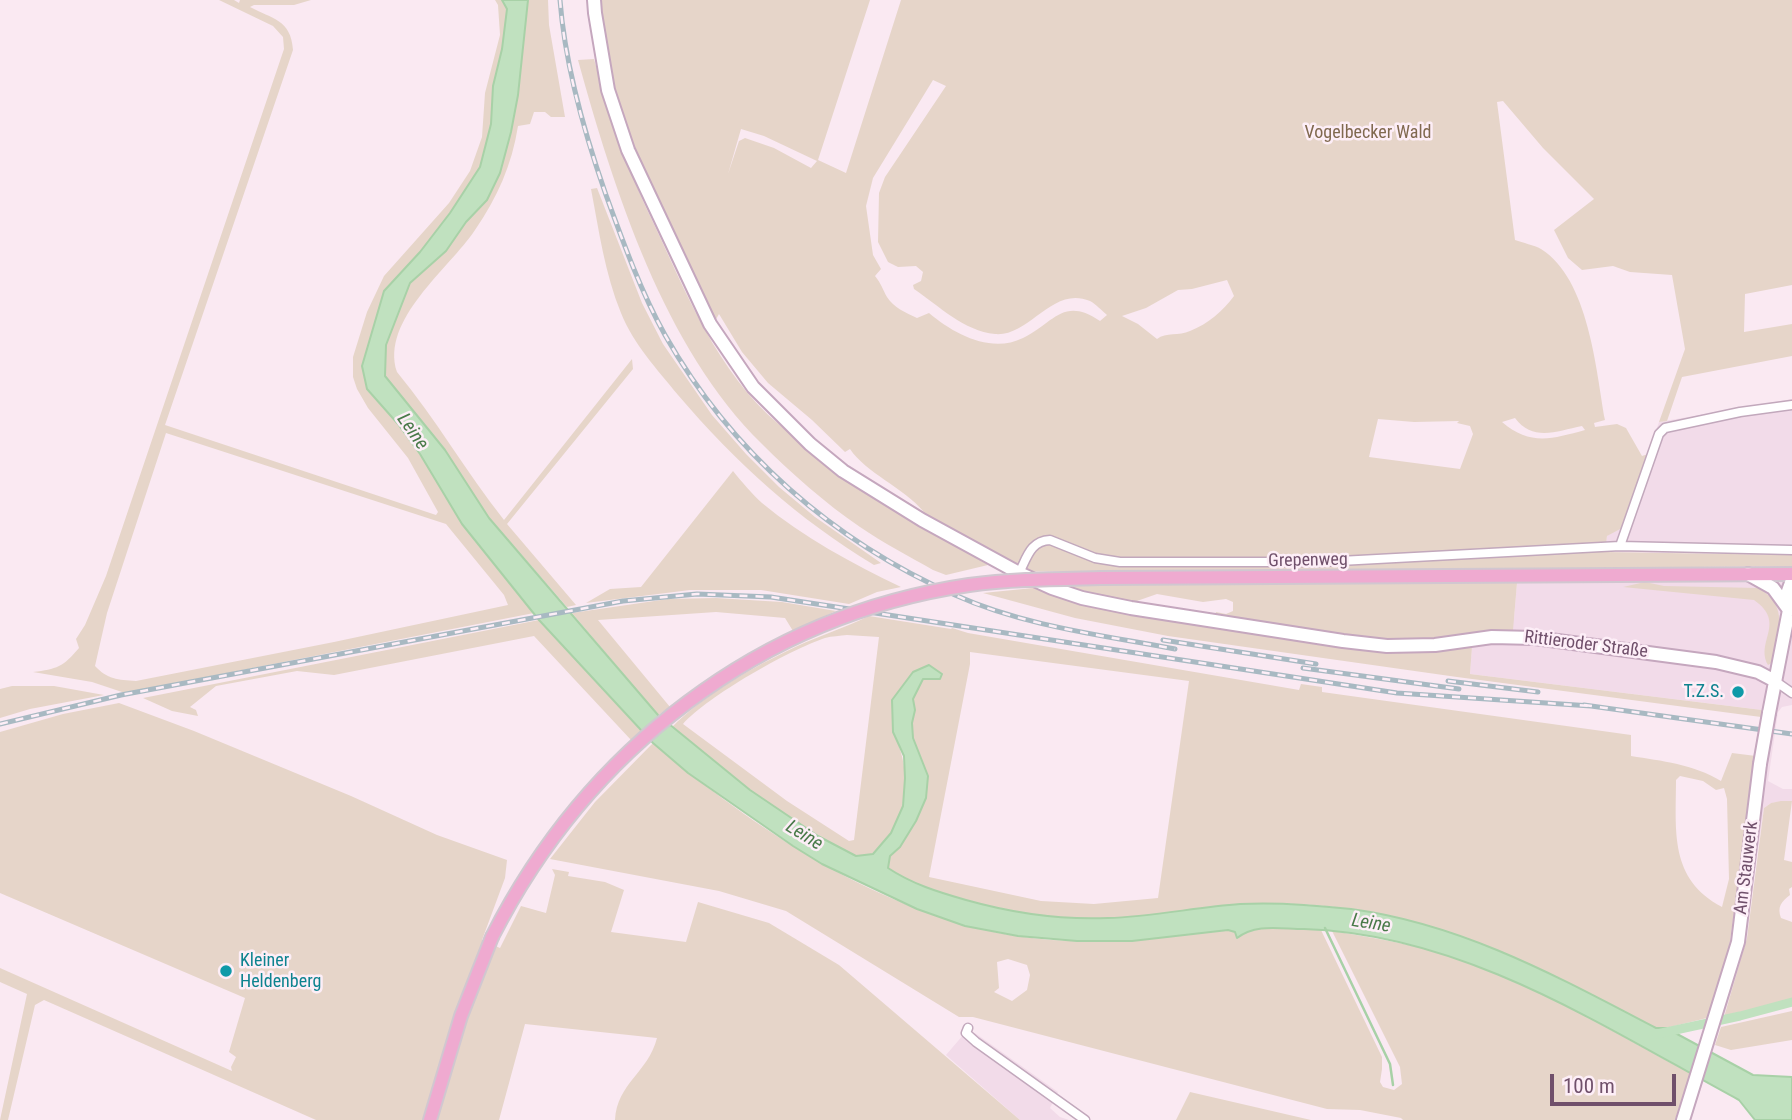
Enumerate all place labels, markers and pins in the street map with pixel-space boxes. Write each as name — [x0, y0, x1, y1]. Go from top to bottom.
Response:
place label: T.Z.S. — [1684, 681, 1724, 703]
marker: T.Z.S. — [1730, 684, 1746, 700]
place label: Kleiner Heldenberg — [240, 950, 321, 992]
marker: Kleiner Heldenberg — [218, 963, 234, 979]

